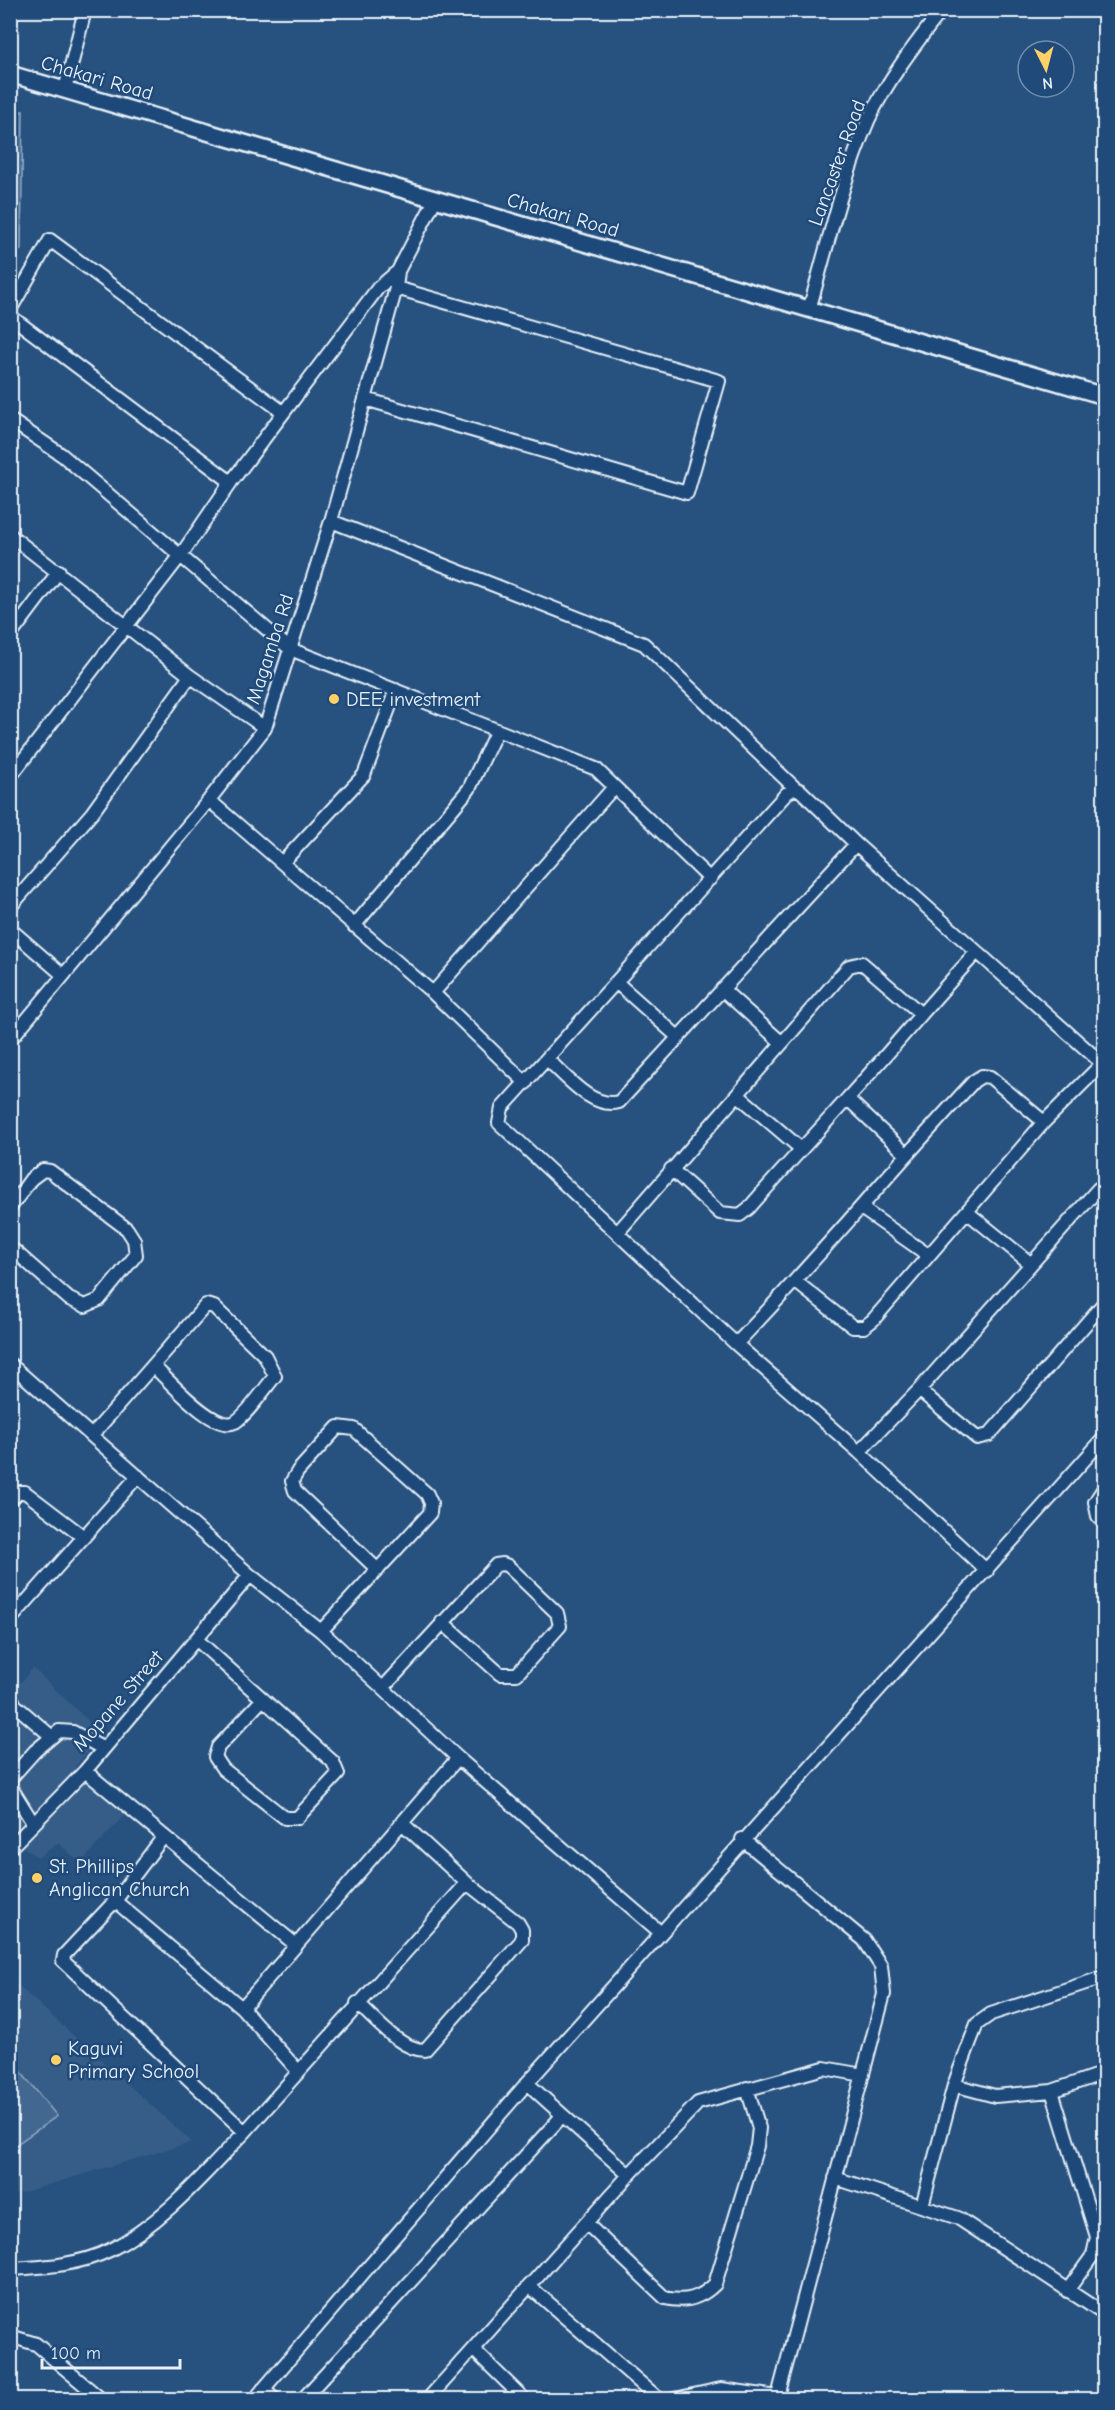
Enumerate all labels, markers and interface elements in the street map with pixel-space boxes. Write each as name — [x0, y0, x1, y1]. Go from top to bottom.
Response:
north arrow — [1016, 39, 1076, 99]
street label: Chakari Road — [38, 51, 156, 105]
text: N — [1041, 73, 1054, 92]
street label: Lancaster Road — [804, 97, 870, 229]
street label: Chakari Road — [504, 188, 622, 242]
street label: Magamba Rd — [241, 591, 299, 707]
place label: DEE investment — [346, 688, 482, 711]
marker: DEE investment — [327, 692, 341, 706]
street label: Mopane Street — [68, 1645, 169, 1756]
place label: St. Phillips Anglican Church — [49, 1855, 190, 1901]
marker: St. Phillips Anglican Church — [30, 1871, 44, 1885]
place label: Kaguvi Primary School — [68, 2037, 199, 2083]
marker: Kaguvi Primary School — [49, 2053, 63, 2067]
scale bar — [42, 2332, 180, 2370]
text: 100 m — [51, 2343, 101, 2364]

